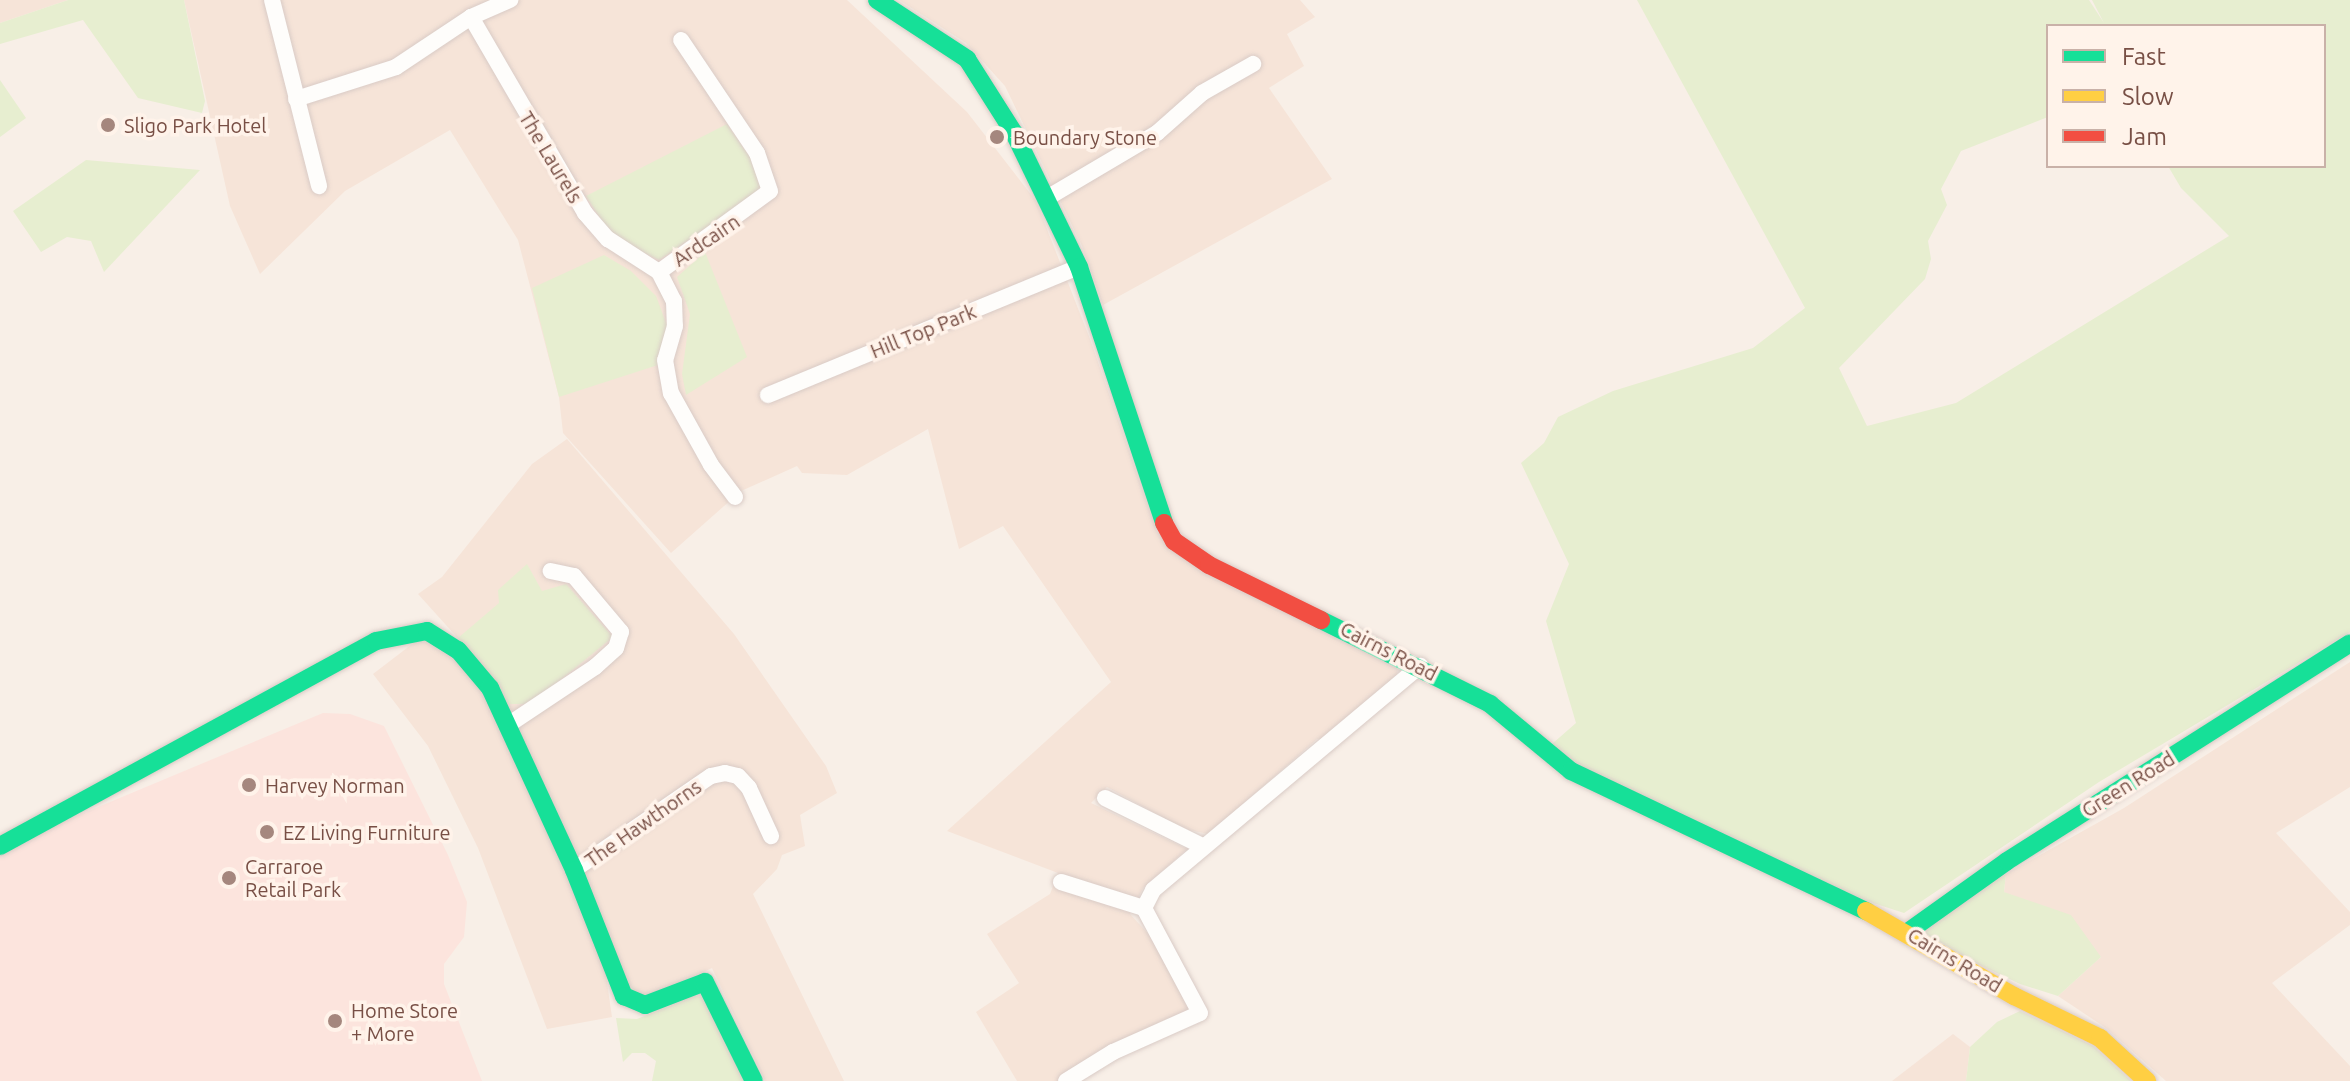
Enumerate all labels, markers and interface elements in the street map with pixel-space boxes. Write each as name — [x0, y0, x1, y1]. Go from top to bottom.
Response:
legend — [2046, 24, 2326, 168]
text: Fast — [2122, 43, 2166, 70]
text: Slow — [2122, 83, 2174, 110]
street label: The Laurels — [514, 107, 588, 207]
place label: Sligo Park Hotel — [124, 113, 266, 137]
marker: Sligo Park Hotel — [99, 116, 117, 134]
text: Jam — [2122, 123, 2167, 150]
place label: Boundary Stone — [1013, 125, 1157, 149]
marker: Boundary Stone — [988, 128, 1006, 146]
street label: Ardcairn — [668, 209, 744, 271]
street label: Hill Top Park — [867, 299, 979, 363]
street label: Cairns Road — [1336, 616, 1442, 686]
street label: Green Road — [2077, 746, 2179, 822]
place label: Harvey Norman — [265, 773, 405, 797]
street label: The Hawthorns — [580, 774, 706, 872]
marker: Harvey Norman — [240, 776, 258, 794]
place label: EZ Living Furniture — [283, 820, 451, 844]
marker: EZ Living Furniture — [258, 823, 276, 841]
place label: Carraroe Retail Park — [245, 854, 341, 901]
marker: Carraroe Retail Park — [220, 869, 238, 887]
street label: Cairns Road — [1903, 922, 2007, 998]
place label: Home Store + More — [351, 998, 458, 1045]
marker: Home Store + More — [326, 1012, 344, 1030]

